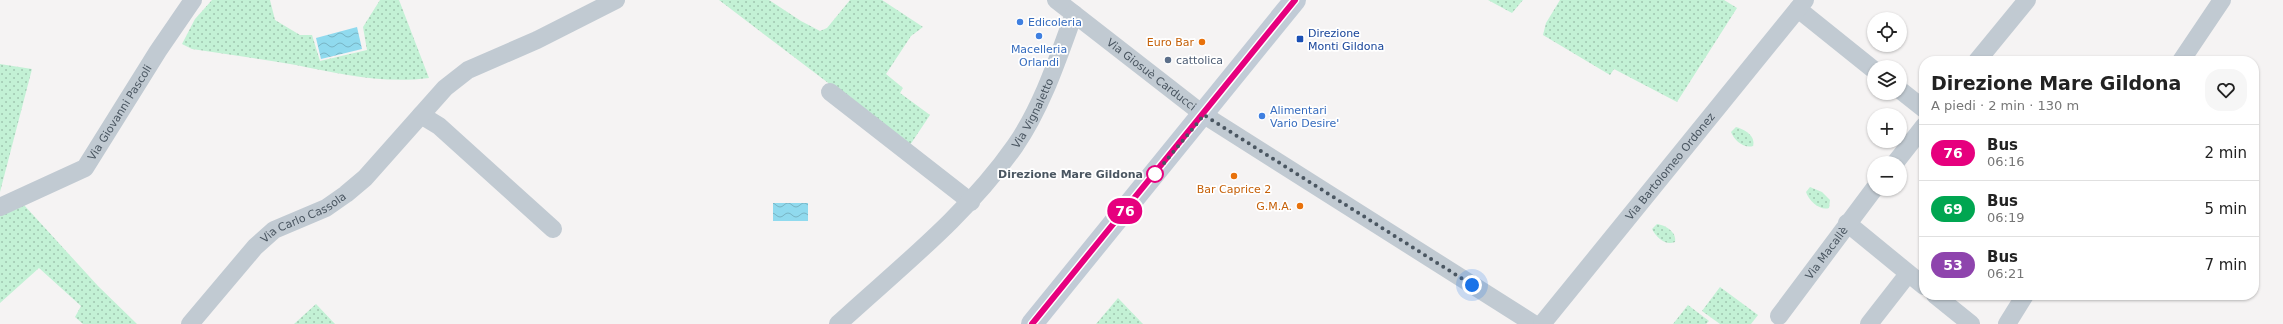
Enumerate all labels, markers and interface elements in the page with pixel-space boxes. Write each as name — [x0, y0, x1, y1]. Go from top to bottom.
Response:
map controls — [1867, 12, 1907, 196]
button: locate — [1867, 12, 1907, 52]
place label: Edicoleria — [1028, 16, 1082, 29]
marker: Edicoleria — [1015, 17, 1025, 27]
place label: Direzione Monti Gildona — [1308, 27, 1384, 53]
marker: Macelleria Orlandi — [1034, 31, 1044, 41]
marker: Direzione Monti Gildona — [1295, 34, 1305, 44]
street label: Via Giosuè Carducci — [1104, 36, 1199, 113]
place label: Euro Bar — [1147, 36, 1194, 49]
marker: Euro Bar — [1197, 37, 1207, 47]
place label: Macelleria Orlandi — [1011, 43, 1067, 69]
place label: cattolica — [1176, 54, 1223, 67]
marker: cattolica — [1163, 55, 1173, 65]
button: layers — [1867, 60, 1907, 100]
street label: Via Giovanni Pascoli — [85, 62, 155, 163]
button: heart — [2205, 69, 2247, 111]
text: Direzione Mare Gildona — [1931, 72, 2181, 94]
street label: Via Vignaletto — [1009, 76, 1056, 151]
text: A piedi · 2 min · 130 m — [1931, 98, 2079, 113]
place label: Alimentari Vario Desire' — [1270, 104, 1339, 130]
button: + — [1867, 108, 1907, 148]
street label: Via Bartolomeo Ordonez — [1623, 110, 1718, 223]
marker: Alimentari Vario Desire' — [1257, 111, 1267, 121]
text: Bus — [1987, 136, 2018, 154]
text: 2 min — [2204, 144, 2247, 162]
text: 76 — [1943, 145, 1963, 161]
text: 06:16 — [1987, 154, 2024, 169]
button: − — [1867, 156, 1907, 196]
marker: Direzione Mare Gildona — [1146, 165, 1164, 183]
place label: Direzione Mare Gildona — [998, 168, 1143, 181]
marker: Bar Caprice 2 — [1229, 171, 1239, 181]
place label: Bar Caprice 2 — [1197, 183, 1271, 196]
street label: Via Carlo Cassola — [258, 190, 349, 246]
text: Bus — [1987, 192, 2018, 210]
line badge: 76 — [1107, 198, 1143, 224]
place label: G.M.A. — [1256, 200, 1292, 213]
text: 5 min — [2204, 200, 2247, 218]
marker: G.M.A. — [1295, 201, 1305, 211]
text: 69 — [1943, 201, 1963, 217]
text: 76 — [1115, 203, 1135, 219]
text: 06:19 — [1987, 210, 2024, 225]
street label: Via Macallè — [1803, 224, 1851, 282]
text: Bus — [1987, 248, 2018, 266]
text: 7 min — [2204, 256, 2247, 274]
text: 53 — [1943, 257, 1963, 273]
text: 06:21 — [1987, 266, 2024, 281]
your location — [1462, 275, 1482, 295]

